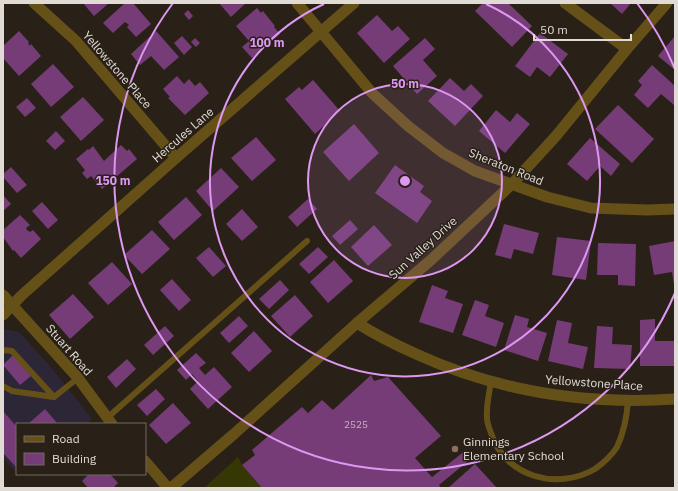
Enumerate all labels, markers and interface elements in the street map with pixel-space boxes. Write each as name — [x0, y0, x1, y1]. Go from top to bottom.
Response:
scale bar — [534, 16, 631, 42]
text: 50 m — [540, 22, 568, 37]
street label: Yellowstone Place — [80, 28, 155, 112]
text: 100 m — [249, 35, 285, 50]
text: 50 m — [391, 76, 419, 91]
street label: Hercules Lane — [149, 104, 217, 165]
street label: Sheraton Road — [467, 145, 546, 188]
text: 150 m — [95, 173, 131, 188]
centre of rings — [398, 174, 412, 188]
street label: Sun Valley Drive — [386, 213, 460, 282]
street label: Stuart Road — [43, 321, 96, 379]
street label: Yellowstone Place — [545, 372, 644, 393]
house number: 2525 — [344, 418, 368, 431]
legend — [16, 423, 146, 475]
text: Road — [52, 431, 80, 446]
place label: Ginnings Elementary School — [463, 434, 564, 463]
marker: Ginnings Elementary School — [450, 444, 460, 454]
text: Building — [52, 451, 97, 466]

